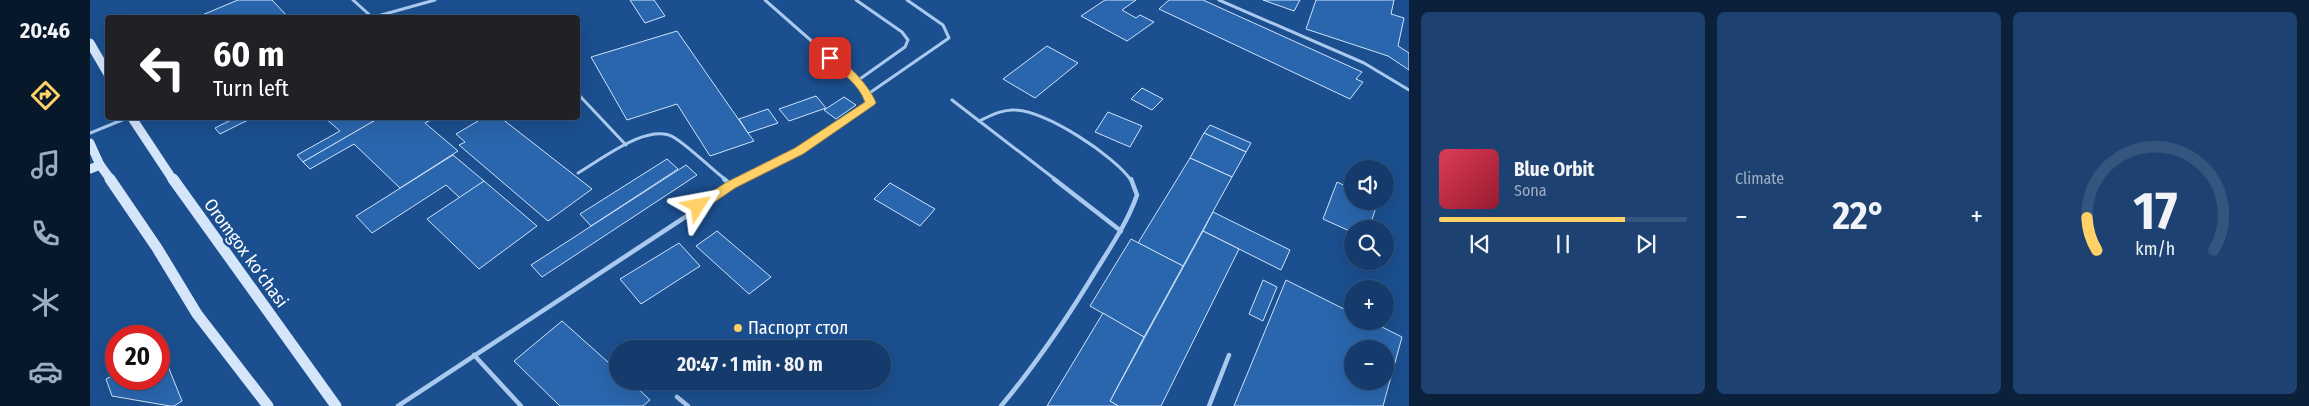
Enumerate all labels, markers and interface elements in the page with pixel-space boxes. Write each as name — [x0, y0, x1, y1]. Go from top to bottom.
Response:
text: 20:46 — [20, 17, 70, 44]
text: 60 m — [213, 33, 284, 75]
icon: left — [130, 35, 195, 100]
pin — [809, 37, 851, 79]
icon: arrive — [816, 44, 844, 72]
text: Turn left — [213, 75, 289, 102]
icon: directions — [28, 78, 63, 113]
icon: music — [28, 147, 63, 182]
text: Blue Orbit — [1514, 158, 1594, 181]
map controls — [1344, 160, 1394, 390]
button: sound — [1344, 160, 1394, 210]
text: Climate — [1735, 169, 1784, 188]
position arrow — [671, 179, 723, 231]
text: 17 — [2133, 180, 2177, 243]
text: Sona — [1514, 181, 1547, 200]
text: 22° — [1832, 193, 1885, 239]
street label: Oromgox ko‘chasi — [199, 194, 293, 312]
text: − — [1735, 200, 1748, 233]
text: + — [1970, 200, 1983, 233]
icon: phone — [28, 216, 63, 251]
button: search — [1344, 220, 1394, 270]
icon: previous — [1466, 230, 1494, 258]
icon: pause — [1549, 230, 1577, 258]
icon: next — [1632, 230, 1660, 258]
text: km/h — [2135, 238, 2175, 260]
button: + — [1344, 280, 1394, 330]
icon: climate — [28, 285, 63, 320]
place label: Паспорт стол — [748, 317, 848, 339]
marker: Паспорт стол — [732, 322, 744, 334]
speed limit sign: 20 — [105, 325, 170, 390]
button: − — [1344, 340, 1394, 390]
text: 20:47 · 1 min · 80 m — [677, 353, 823, 376]
icon: car — [28, 354, 63, 389]

